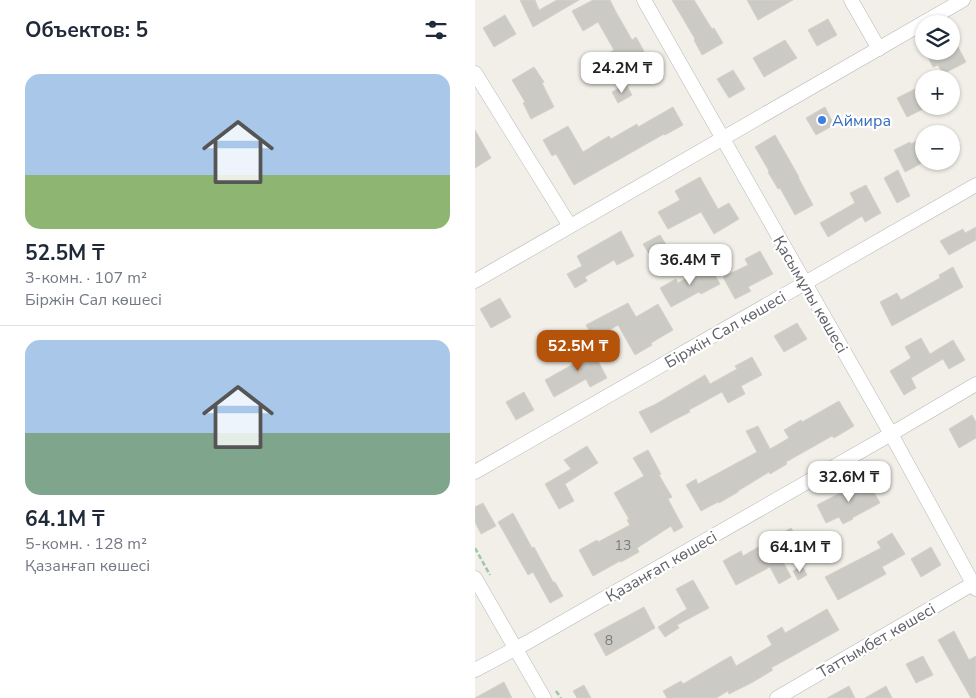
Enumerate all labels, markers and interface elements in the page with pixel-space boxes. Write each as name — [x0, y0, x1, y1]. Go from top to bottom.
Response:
map controls — [915, 15, 960, 170]
button: layers — [915, 15, 960, 60]
text: Объектов: 5 — [25, 16, 148, 44]
icon: filters — [422, 16, 450, 44]
pin: 24.2M ₸ — [576, 52, 668, 94]
text: 24.2M ₸ — [592, 57, 652, 79]
button: + — [915, 70, 960, 115]
icon: home — [193, 107, 283, 197]
place label: Аймира — [832, 110, 891, 132]
marker: Аймира — [816, 114, 828, 126]
button: − — [915, 125, 960, 170]
street label: Қасымұлы көшесі — [768, 232, 853, 357]
text: 52.5M ₸ — [25, 239, 105, 267]
pin: 36.4M ₸ — [644, 244, 736, 286]
text: 36.4M ₸ — [660, 249, 720, 271]
text: 3-комн. · 107 m² — [25, 267, 147, 289]
street label: Біржін Сал көшесі — [661, 286, 790, 374]
text: Біржін Сал көшесі — [25, 289, 162, 311]
pin: 52.5M ₸ — [532, 330, 624, 372]
text: 52.5M ₸ — [548, 335, 608, 357]
icon: home — [193, 372, 283, 462]
pin: 32.6M ₸ — [803, 460, 895, 503]
text: 32.6M ₸ — [819, 466, 879, 488]
text: 64.1M ₸ — [25, 505, 105, 533]
street label: Қазанғап көшесі — [602, 526, 721, 608]
pin: 64.1M ₸ — [754, 530, 846, 573]
text: 5-комн. · 128 m² — [25, 533, 147, 555]
house number: 13 — [615, 536, 631, 555]
text: 64.1M ₸ — [770, 536, 830, 558]
text: Қазанғап көшесі — [25, 555, 150, 577]
street label: Таттымбет көшесі — [813, 598, 940, 684]
house number: 8 — [605, 631, 613, 650]

